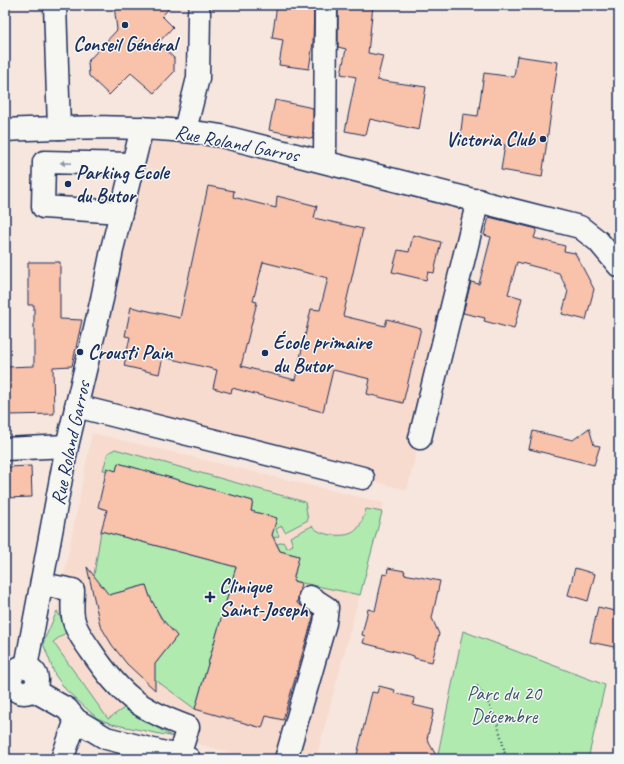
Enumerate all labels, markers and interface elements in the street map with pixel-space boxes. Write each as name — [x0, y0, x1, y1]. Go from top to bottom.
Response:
marker: Conseil Général — [120, 20, 130, 30]
place label: Conseil Général — [73, 32, 180, 57]
street label: Rue Roland Garros — [173, 119, 303, 168]
place label: Victoria Club — [446, 127, 536, 152]
marker: Victoria Club — [538, 134, 548, 144]
one-way arrow — [60, 159, 72, 166]
place label: Parking Ecole du Butor — [76, 160, 171, 208]
marker: Parking Ecole du Butor — [63, 179, 73, 189]
place label: École primaire du Butor — [273, 330, 373, 378]
place label: Crousti Pain — [88, 340, 173, 365]
marker: Crousti Pain — [75, 347, 85, 357]
marker: École primaire du Butor — [260, 348, 270, 358]
street label: Rue Roland Garros — [45, 377, 96, 507]
place label: Clinique Saint-Joseph — [219, 574, 308, 622]
marker: Clinique Saint-Joseph — [204, 591, 216, 603]
park label: Parc du 20 Décembre — [467, 681, 543, 729]

